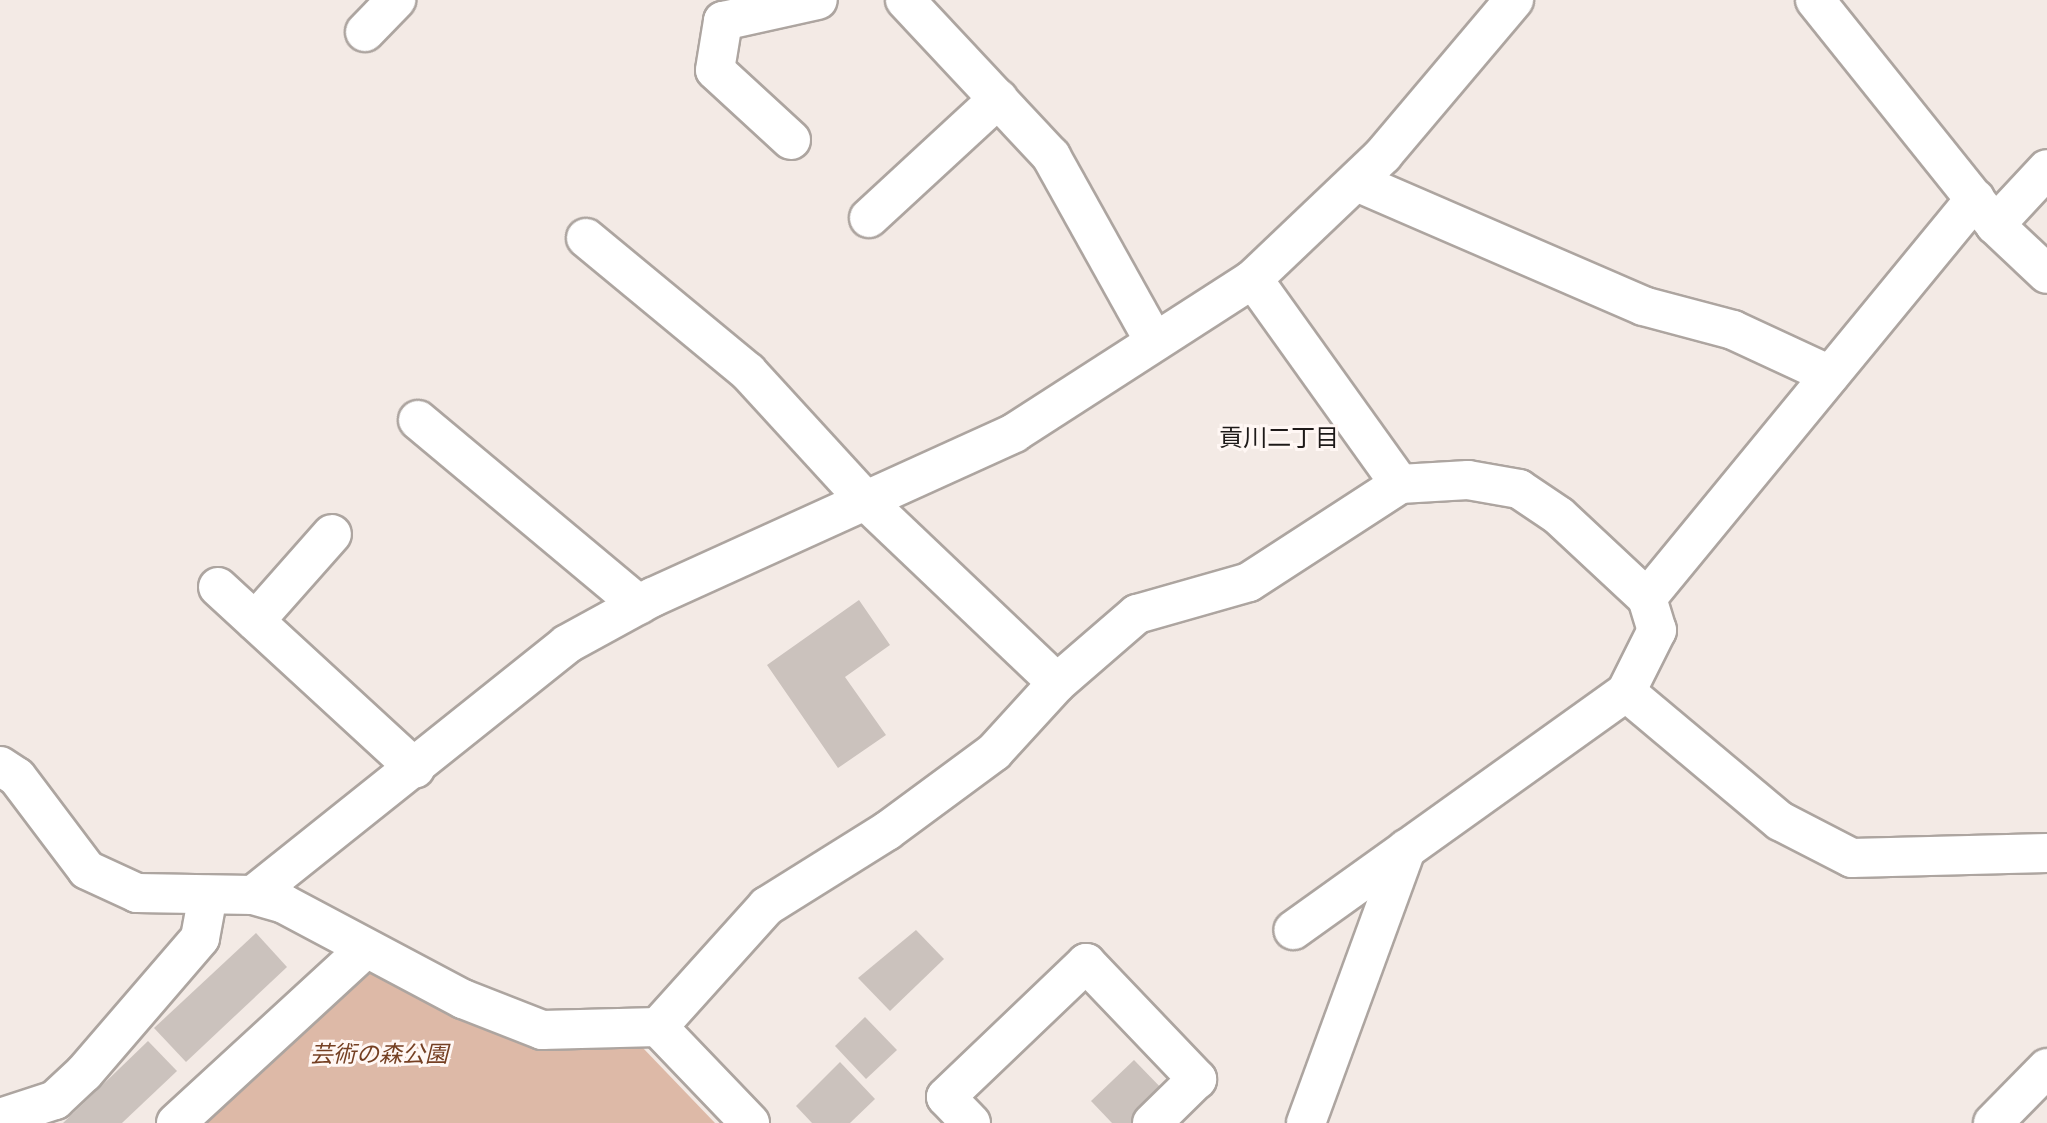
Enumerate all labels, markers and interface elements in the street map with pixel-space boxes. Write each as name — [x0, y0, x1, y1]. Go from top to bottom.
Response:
district label: 貢川二丁目 — [1219, 424, 1339, 452]
park label: 芸術の森公園 — [310, 1040, 448, 1068]

